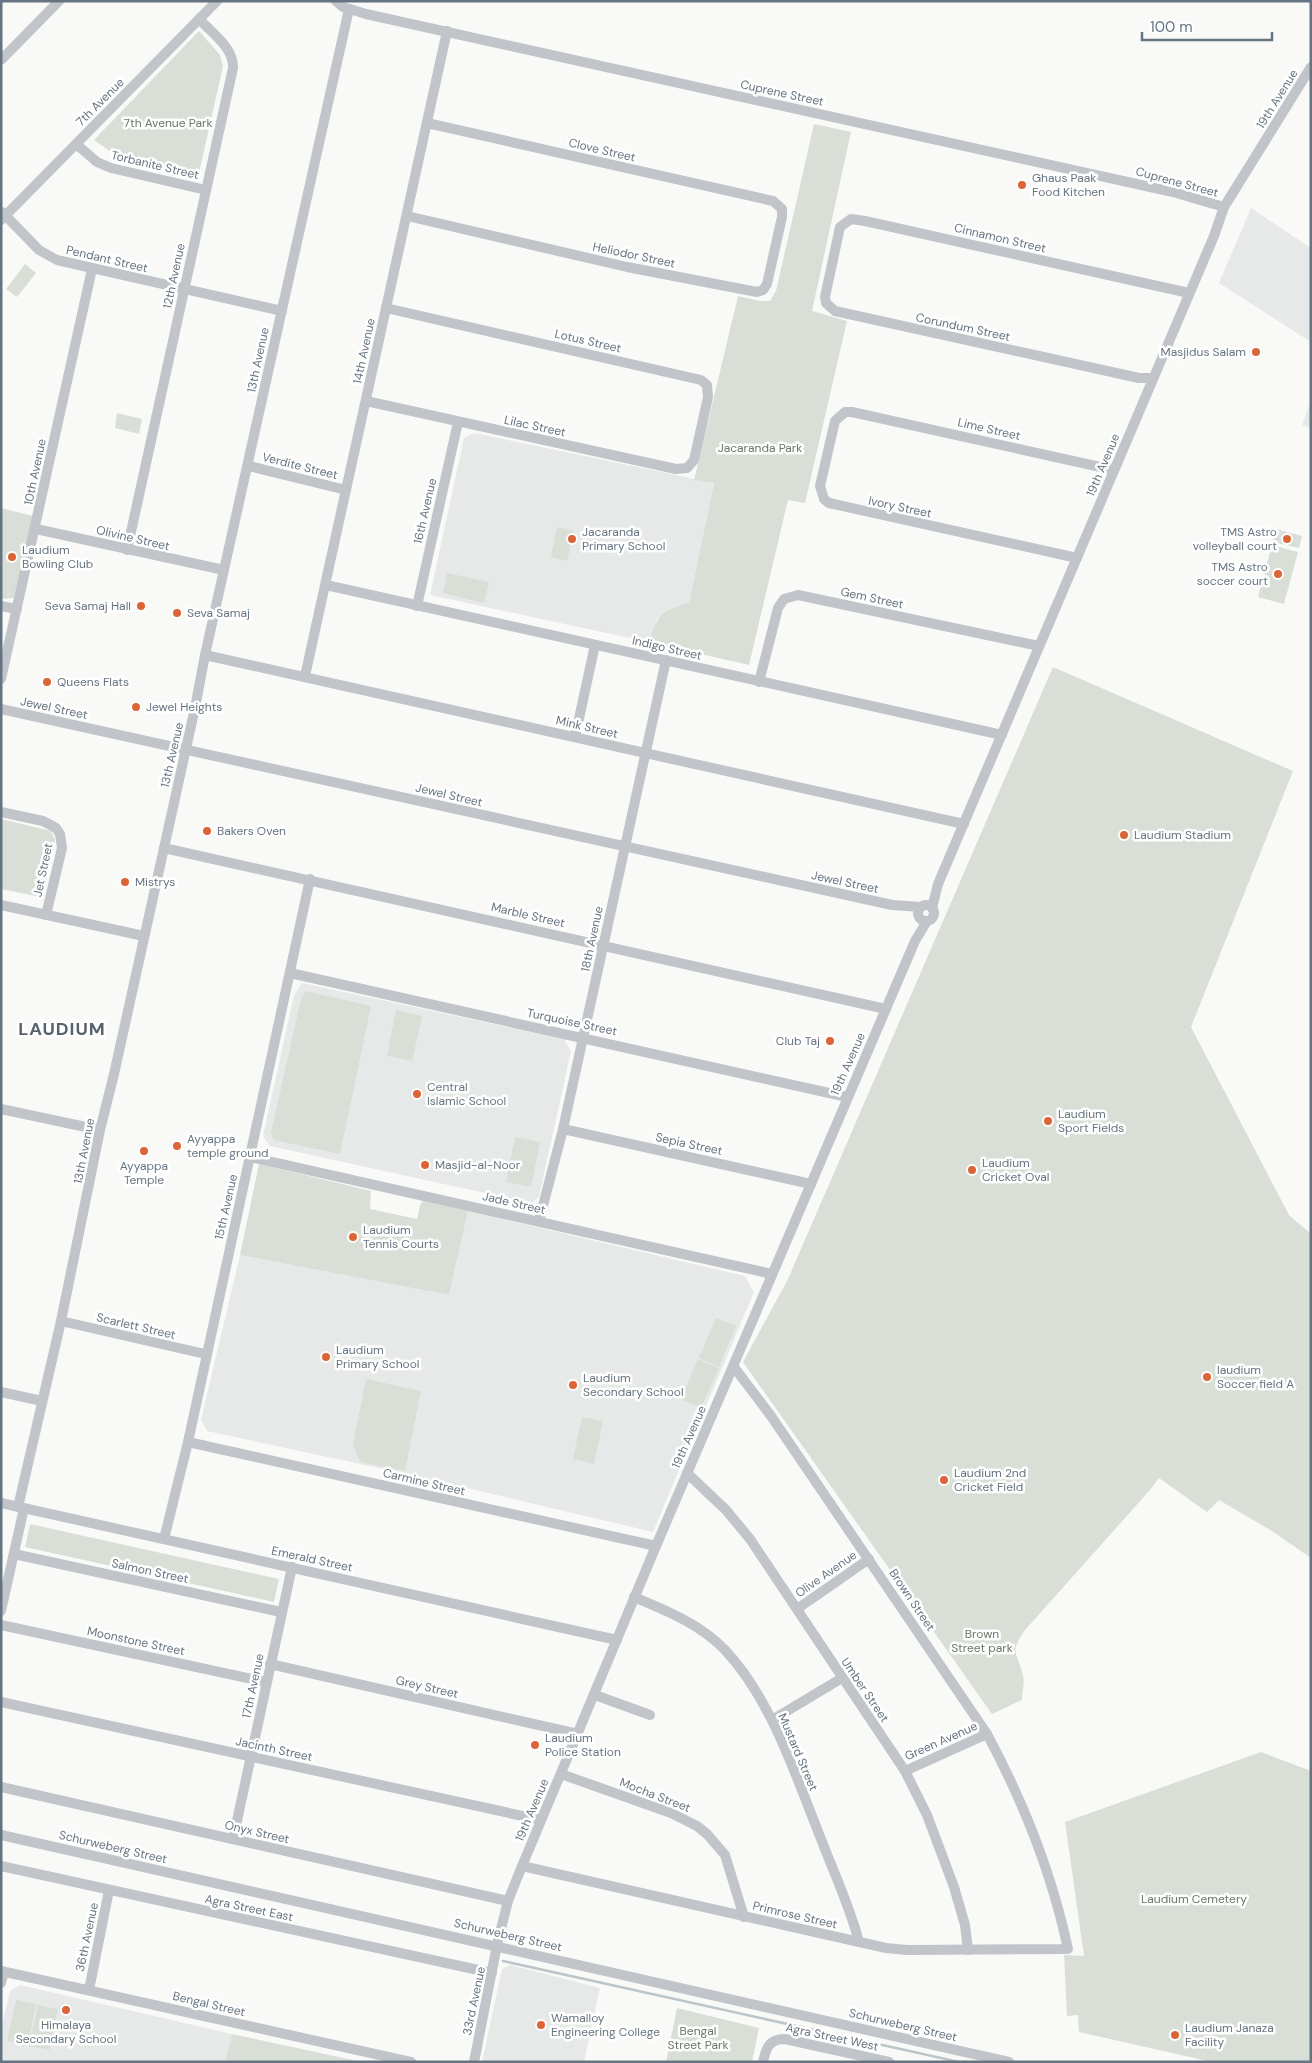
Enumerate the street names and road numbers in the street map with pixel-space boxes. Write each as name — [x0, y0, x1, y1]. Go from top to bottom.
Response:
street label: 19th Avenue — [1253, 66, 1302, 132]
street label: 7th Avenue — [72, 74, 128, 130]
street label: Cuprene Street — [739, 76, 825, 110]
street label: Clove Street — [567, 135, 637, 166]
street label: Torbanite Street — [110, 147, 201, 183]
street label: Cuprene Street — [1134, 163, 1220, 201]
street label: Cinnamon Street — [953, 220, 1048, 256]
street label: Heliodor Street — [591, 238, 677, 272]
street label: Pendant Street — [65, 242, 150, 276]
street label: 12th Avenue — [159, 242, 189, 310]
street label: Corundum Street — [914, 309, 1012, 345]
street label: 14th Avenue — [349, 317, 379, 385]
street label: 13th Avenue — [243, 326, 273, 394]
street label: Lotus Street — [553, 326, 623, 356]
street label: Lilac Street — [503, 412, 568, 440]
street label: Lime Street — [956, 414, 1022, 444]
street label: 19th Avenue — [1083, 431, 1123, 499]
street label: 10th Avenue — [20, 437, 50, 507]
street label: Verdite Street — [261, 449, 340, 483]
street label: 16th Avenue — [410, 476, 440, 545]
street label: Ivory Street — [867, 492, 933, 522]
street label: Olivine Street — [95, 522, 172, 554]
street label: Gem Street — [839, 584, 905, 613]
street label: Indigo Street — [631, 632, 704, 664]
street label: Jewel Street — [19, 693, 89, 723]
street label: Mink Street — [554, 712, 620, 742]
street label: 13th Avenue — [157, 721, 187, 789]
street label: Jewel Street — [414, 780, 484, 811]
street label: Jet Street — [30, 841, 57, 898]
street label: Jewel Street — [810, 867, 880, 897]
street label: Marble Street — [490, 899, 567, 931]
street label: 18th Avenue — [577, 905, 607, 973]
street label: Turquoise Street — [526, 1005, 619, 1039]
street label: 19th Avenue — [827, 1030, 869, 1098]
street label: 13th Avenue — [70, 1117, 98, 1185]
street label: Sepia Street — [654, 1129, 724, 1159]
street label: 15th Avenue — [211, 1173, 241, 1241]
street label: Jade Street — [481, 1188, 547, 1218]
street label: Scarlett Street — [95, 1309, 177, 1343]
street label: 19th Avenue — [668, 1403, 710, 1471]
street label: Carmine Street — [381, 1465, 467, 1499]
street label: Emerald Street — [270, 1543, 354, 1575]
street label: Olive Avenue — [792, 1547, 860, 1601]
street label: Salmon Street — [110, 1555, 190, 1587]
street label: Brown Street — [885, 1566, 939, 1634]
street label: Moonstone Street — [86, 1623, 187, 1659]
street label: 17th Avenue — [238, 1652, 268, 1720]
street label: Umber Street — [838, 1655, 893, 1726]
street label: Grey Street — [394, 1672, 460, 1702]
street label: Mustard Street — [774, 1711, 822, 1794]
street label: Green Avenue — [902, 1718, 980, 1764]
street label: Jacinth Street — [234, 1733, 314, 1765]
street label: Mocha Street — [617, 1774, 693, 1816]
street label: 19th Avenue — [512, 1776, 552, 1844]
street label: Onyx Street — [223, 1817, 291, 1847]
street label: Schurweberg Street — [57, 1827, 169, 1867]
street label: Agra Street East — [203, 1891, 295, 1925]
street label: Primrose Street — [751, 1897, 839, 1933]
street label: 36th Avenue — [72, 1901, 102, 1973]
street label: Schurweberg Street — [452, 1915, 564, 1955]
street label: 33rd Avenue — [459, 1965, 489, 2037]
street label: Bengal Street — [171, 1988, 247, 2020]
street label: Schurweberg Street — [847, 2005, 959, 2045]
street label: Agra Street West — [784, 2019, 880, 2055]

